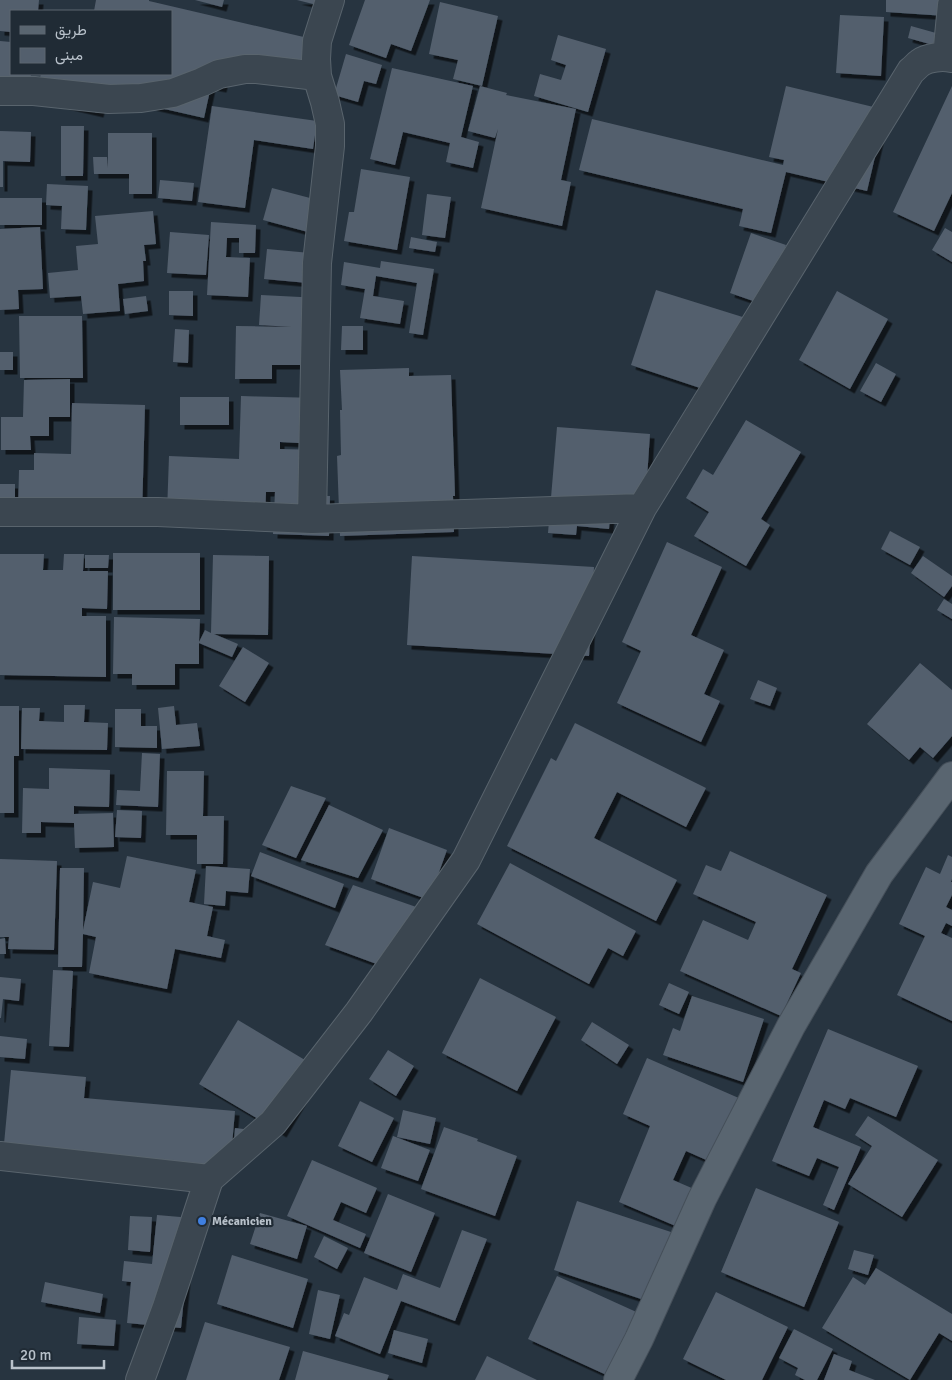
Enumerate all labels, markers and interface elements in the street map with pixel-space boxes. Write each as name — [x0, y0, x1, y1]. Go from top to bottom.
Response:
legend — [10, 10, 172, 75]
text: طريق — [55, 21, 87, 40]
text: مبنى — [55, 46, 83, 65]
place label: Mécanicien — [212, 1214, 272, 1229]
marker: Mécanicien — [196, 1215, 208, 1227]
scale bar — [12, 1338, 105, 1370]
text: 20 m — [20, 1346, 51, 1364]

